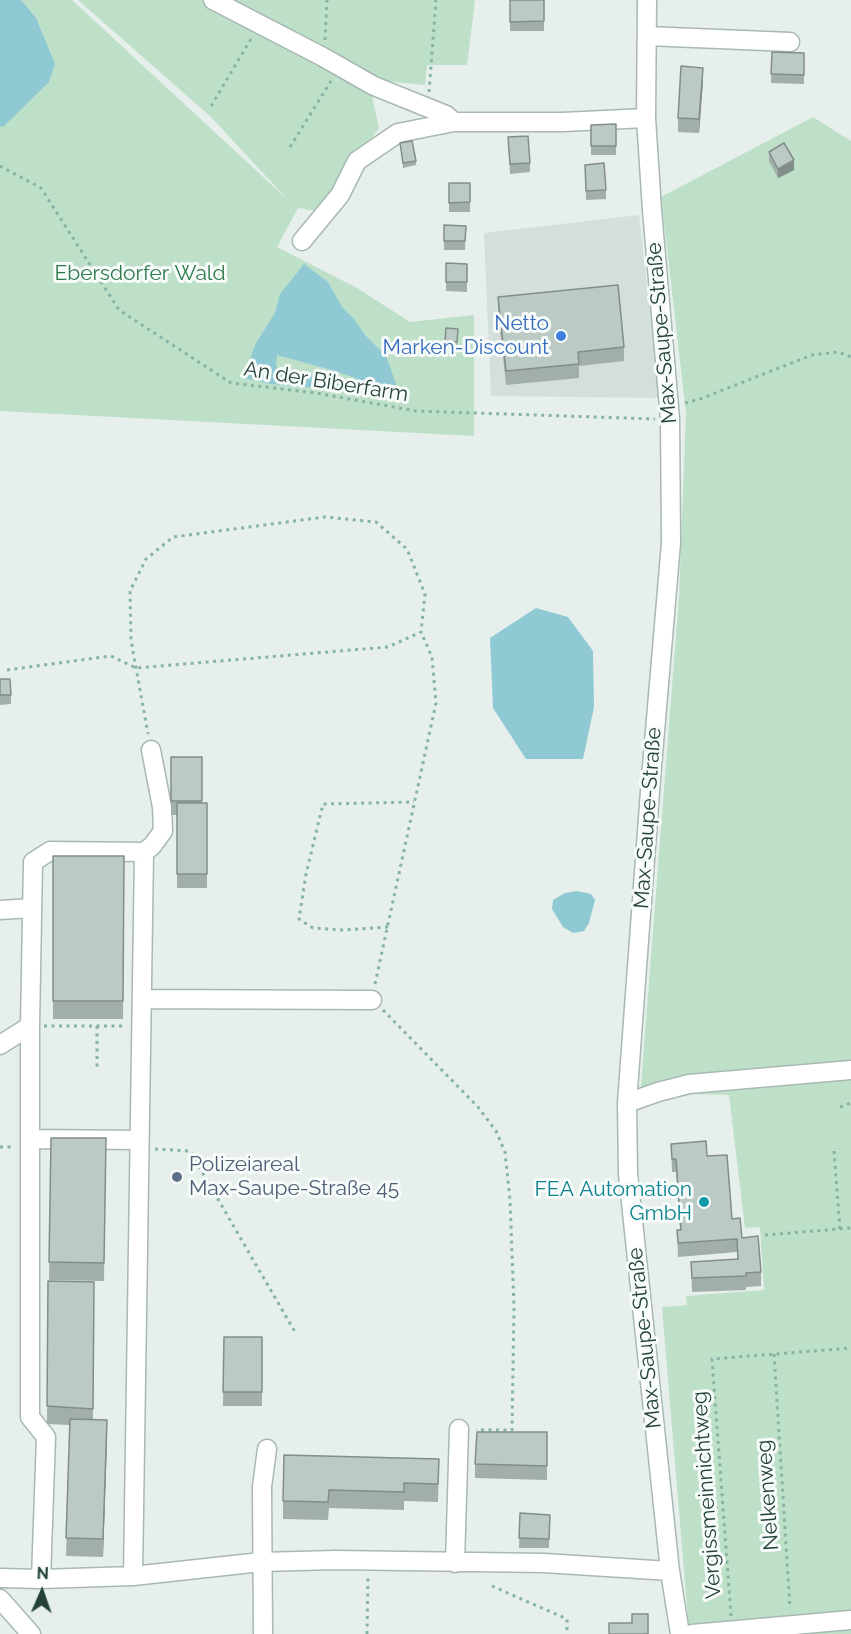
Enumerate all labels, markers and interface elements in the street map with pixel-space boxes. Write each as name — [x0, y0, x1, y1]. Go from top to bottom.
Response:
street label: Max-Saupe-Straße — [642, 241, 682, 425]
park label: Ebersdorfer Wald — [54, 261, 226, 287]
place label: Netto Marken-Discount — [383, 311, 549, 361]
marker: Netto Marken-Discount — [554, 329, 568, 343]
street label: An der Biberfarm — [242, 357, 410, 407]
street label: Max-Saupe-Straße — [629, 726, 667, 910]
place label: Polizeiareal Max-Saupe-Straße 45 — [189, 1152, 399, 1202]
marker: Polizeiareal Max-Saupe-Straße 45 — [170, 1170, 184, 1184]
place label: FEA Automation GmbH — [535, 1177, 692, 1227]
marker: FEA Automation GmbH — [697, 1195, 711, 1209]
street label: Max-Saupe-Straße — [623, 1246, 667, 1430]
street label: Vergissmeinnichtweg — [687, 1390, 727, 1600]
street label: Nelkenweg — [752, 1439, 784, 1551]
north arrow — [12, 1562, 72, 1622]
text: N — [36, 1564, 49, 1583]

